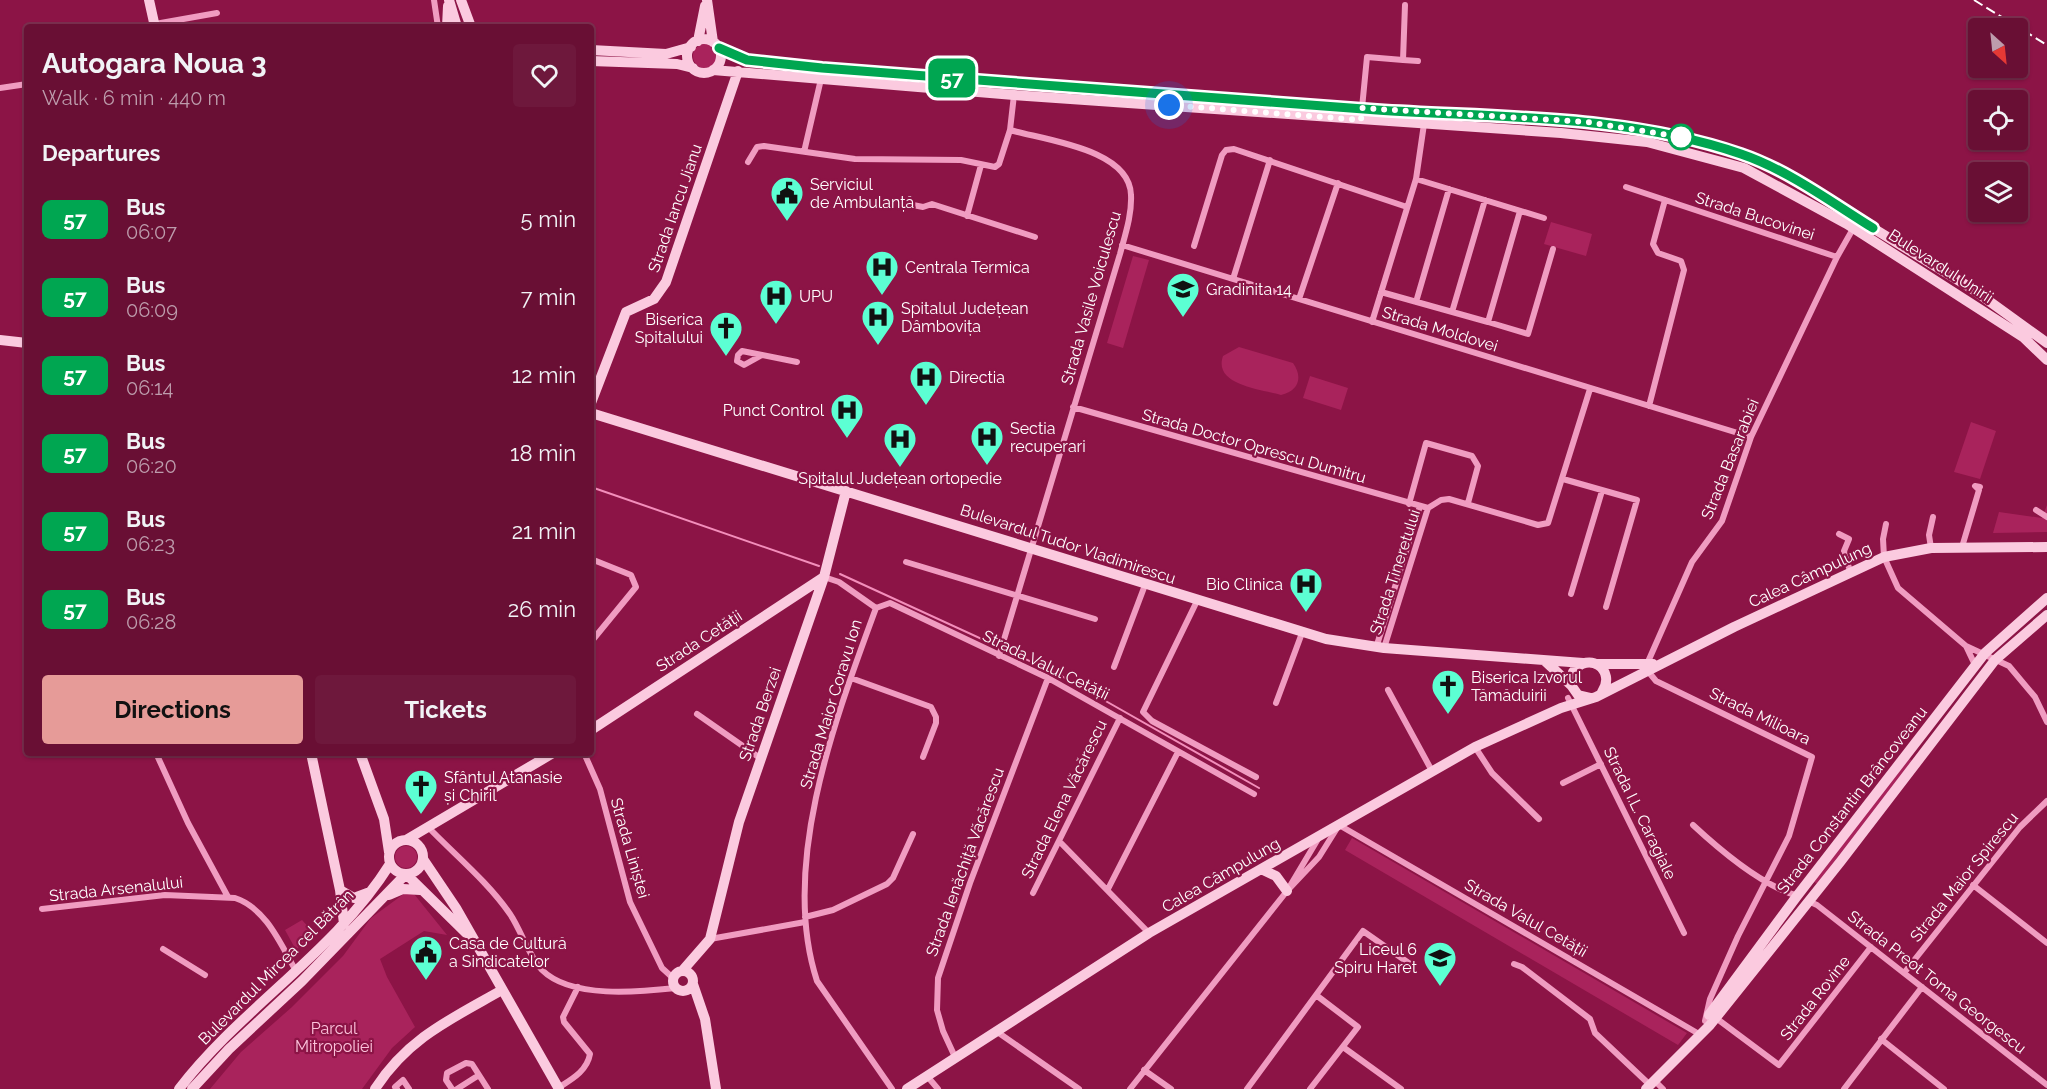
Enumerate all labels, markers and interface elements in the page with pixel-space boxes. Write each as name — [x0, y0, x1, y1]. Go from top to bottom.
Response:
north arrow — [1968, 18, 2028, 78]
map controls — [1968, 18, 2028, 222]
button: heart — [513, 44, 576, 107]
text: Autogara Noua 3 — [42, 47, 267, 80]
line badge: 57 — [925, 58, 979, 98]
text: 57 — [940, 66, 964, 91]
text: Walk · 6 min · 440 m — [42, 86, 226, 110]
your location — [1154, 90, 1184, 120]
button: locate — [1968, 90, 2028, 150]
unlabelled marker — [1668, 124, 1694, 150]
text: Departures — [42, 140, 160, 166]
street label: Strada Iancu Jianu — [644, 141, 706, 275]
button: layers — [1968, 162, 2028, 222]
public building icon: Serviciul de Ambulanță — [769, 175, 805, 222]
place label: Serviciul de Ambulanță — [810, 175, 914, 212]
street label: Strada Bucovinei — [1693, 188, 1817, 244]
text: Bus — [126, 194, 165, 220]
text: 5 min — [521, 206, 576, 232]
text: 57 — [63, 207, 87, 232]
street label: Strada Vasile Voiculescu — [1057, 209, 1125, 387]
text: 06:07 — [126, 220, 177, 244]
street label: Bulevardul Unirii — [1885, 225, 1997, 307]
hospital icon: Centrala Termica — [864, 249, 900, 296]
place label: Centrala Termica — [905, 258, 1030, 277]
school or university icon: Gradinita 14 — [1165, 271, 1201, 318]
text: Bus — [126, 272, 165, 298]
hospital icon: UPU — [758, 278, 794, 325]
place label: Gradinita 14 — [1206, 280, 1292, 299]
text: 7 min — [521, 284, 576, 310]
text: 57 — [63, 285, 87, 310]
place label: UPU — [799, 287, 833, 306]
text: 06:09 — [126, 298, 178, 322]
hospital icon: Spitalul Județean Dâmbovița — [860, 299, 896, 346]
place label: Spitalul Județean Dâmbovița — [901, 299, 1029, 336]
street label: Strada Moldovei — [1380, 302, 1500, 356]
place label: Biserica Spitalului — [635, 310, 703, 347]
church icon: Biserica Spitalului — [708, 310, 744, 357]
text: Bus — [126, 350, 165, 376]
hospital icon: Directia — [908, 359, 944, 406]
text: 12 min — [512, 362, 576, 388]
text: 57 — [63, 363, 87, 388]
place label: Directia — [949, 368, 1005, 387]
text: 06:14 — [126, 376, 174, 400]
hospital icon: Punct Control — [829, 392, 865, 439]
street label: Strada Basarabiei — [1697, 396, 1763, 522]
place label: Punct Control — [723, 401, 825, 420]
street label: Strada Doctor Oprescu Dumitru — [1140, 405, 1368, 487]
hospital icon: Sectia recuperari — [969, 419, 1005, 466]
place label: Sectia recuperari — [1010, 419, 1086, 456]
hospital icon: Spitalul Județean ortopedie — [882, 421, 918, 468]
text: Bus — [126, 428, 165, 454]
text: 18 min — [510, 440, 576, 466]
text: 57 — [63, 441, 87, 466]
text: 06:20 — [126, 454, 177, 478]
place label: Spitalul Județean ortopedie — [798, 469, 1002, 488]
street label: Bulevardul Tudor Vladimirescu — [958, 500, 1178, 588]
text: Bus — [126, 506, 165, 532]
street label: Strada Tineretului — [1366, 507, 1424, 637]
text: 21 min — [512, 518, 576, 544]
text: 57 — [63, 519, 87, 544]
text: 06:23 — [126, 532, 175, 556]
street label: Calea Câmpulung — [1746, 538, 1874, 612]
hospital icon: Bio Clinica — [1288, 566, 1324, 613]
place label: Bio Clinica — [1206, 575, 1283, 594]
text: Bus — [126, 584, 165, 610]
text: 26 min — [508, 596, 576, 622]
text: 57 — [63, 597, 87, 622]
street label: Strada Cetății — [652, 606, 746, 676]
text: 06:28 — [126, 610, 176, 634]
street label: Strada Maior Coravu Ion — [796, 617, 866, 791]
street label: Strada Valul Cetății — [980, 626, 1112, 704]
street label: Strada Berzei — [735, 664, 785, 764]
church icon: Biserica Izvorul Tămăduirii — [1430, 668, 1466, 715]
place label: Biserica Izvorul Tămăduirii — [1471, 668, 1583, 705]
button: Directions — [42, 675, 303, 744]
button: Tickets — [315, 675, 576, 744]
street label: Strada Milioara — [1706, 683, 1814, 749]
street label: Strada Constantin Brâncoveanu — [1773, 703, 1931, 897]
street label: Strada Elena Văcărescu — [1017, 717, 1111, 881]
street label: Strada I.L. Caragiale — [1600, 744, 1680, 882]
street label: Strada Ienăchiță Văcărescu — [922, 765, 1008, 959]
church icon: Sfântul Atanasie și Chiril — [403, 768, 439, 815]
place label: Sfântul Atanasie și Chiril — [444, 768, 562, 805]
street label: Strada Liniștei — [607, 796, 653, 900]
street label: Strada Maior Spirescu — [1906, 809, 2022, 945]
street label: Calea Câmpulung — [1159, 833, 1283, 917]
street label: Strada Arsenalului — [48, 873, 184, 905]
street label: Strada Valul Cetății — [1461, 875, 1591, 961]
street label: Bulevardul Mircea cel Bătrân — [194, 885, 358, 1049]
street label: Strada Preot Toma Georgescu — [1844, 906, 2030, 1058]
public building icon: Casa de Cultură a Sindicatelor — [408, 934, 444, 981]
place label: Casa de Cultură a Sindicatelor — [449, 934, 567, 971]
place label: Liceul 6 Spiru Haret — [1334, 940, 1418, 977]
school or university icon: Liceul 6 Spiru Haret — [1422, 940, 1458, 987]
street label: Strada Rovine — [1776, 952, 1854, 1044]
park label: Parcul Mitropoliei — [295, 1019, 373, 1056]

